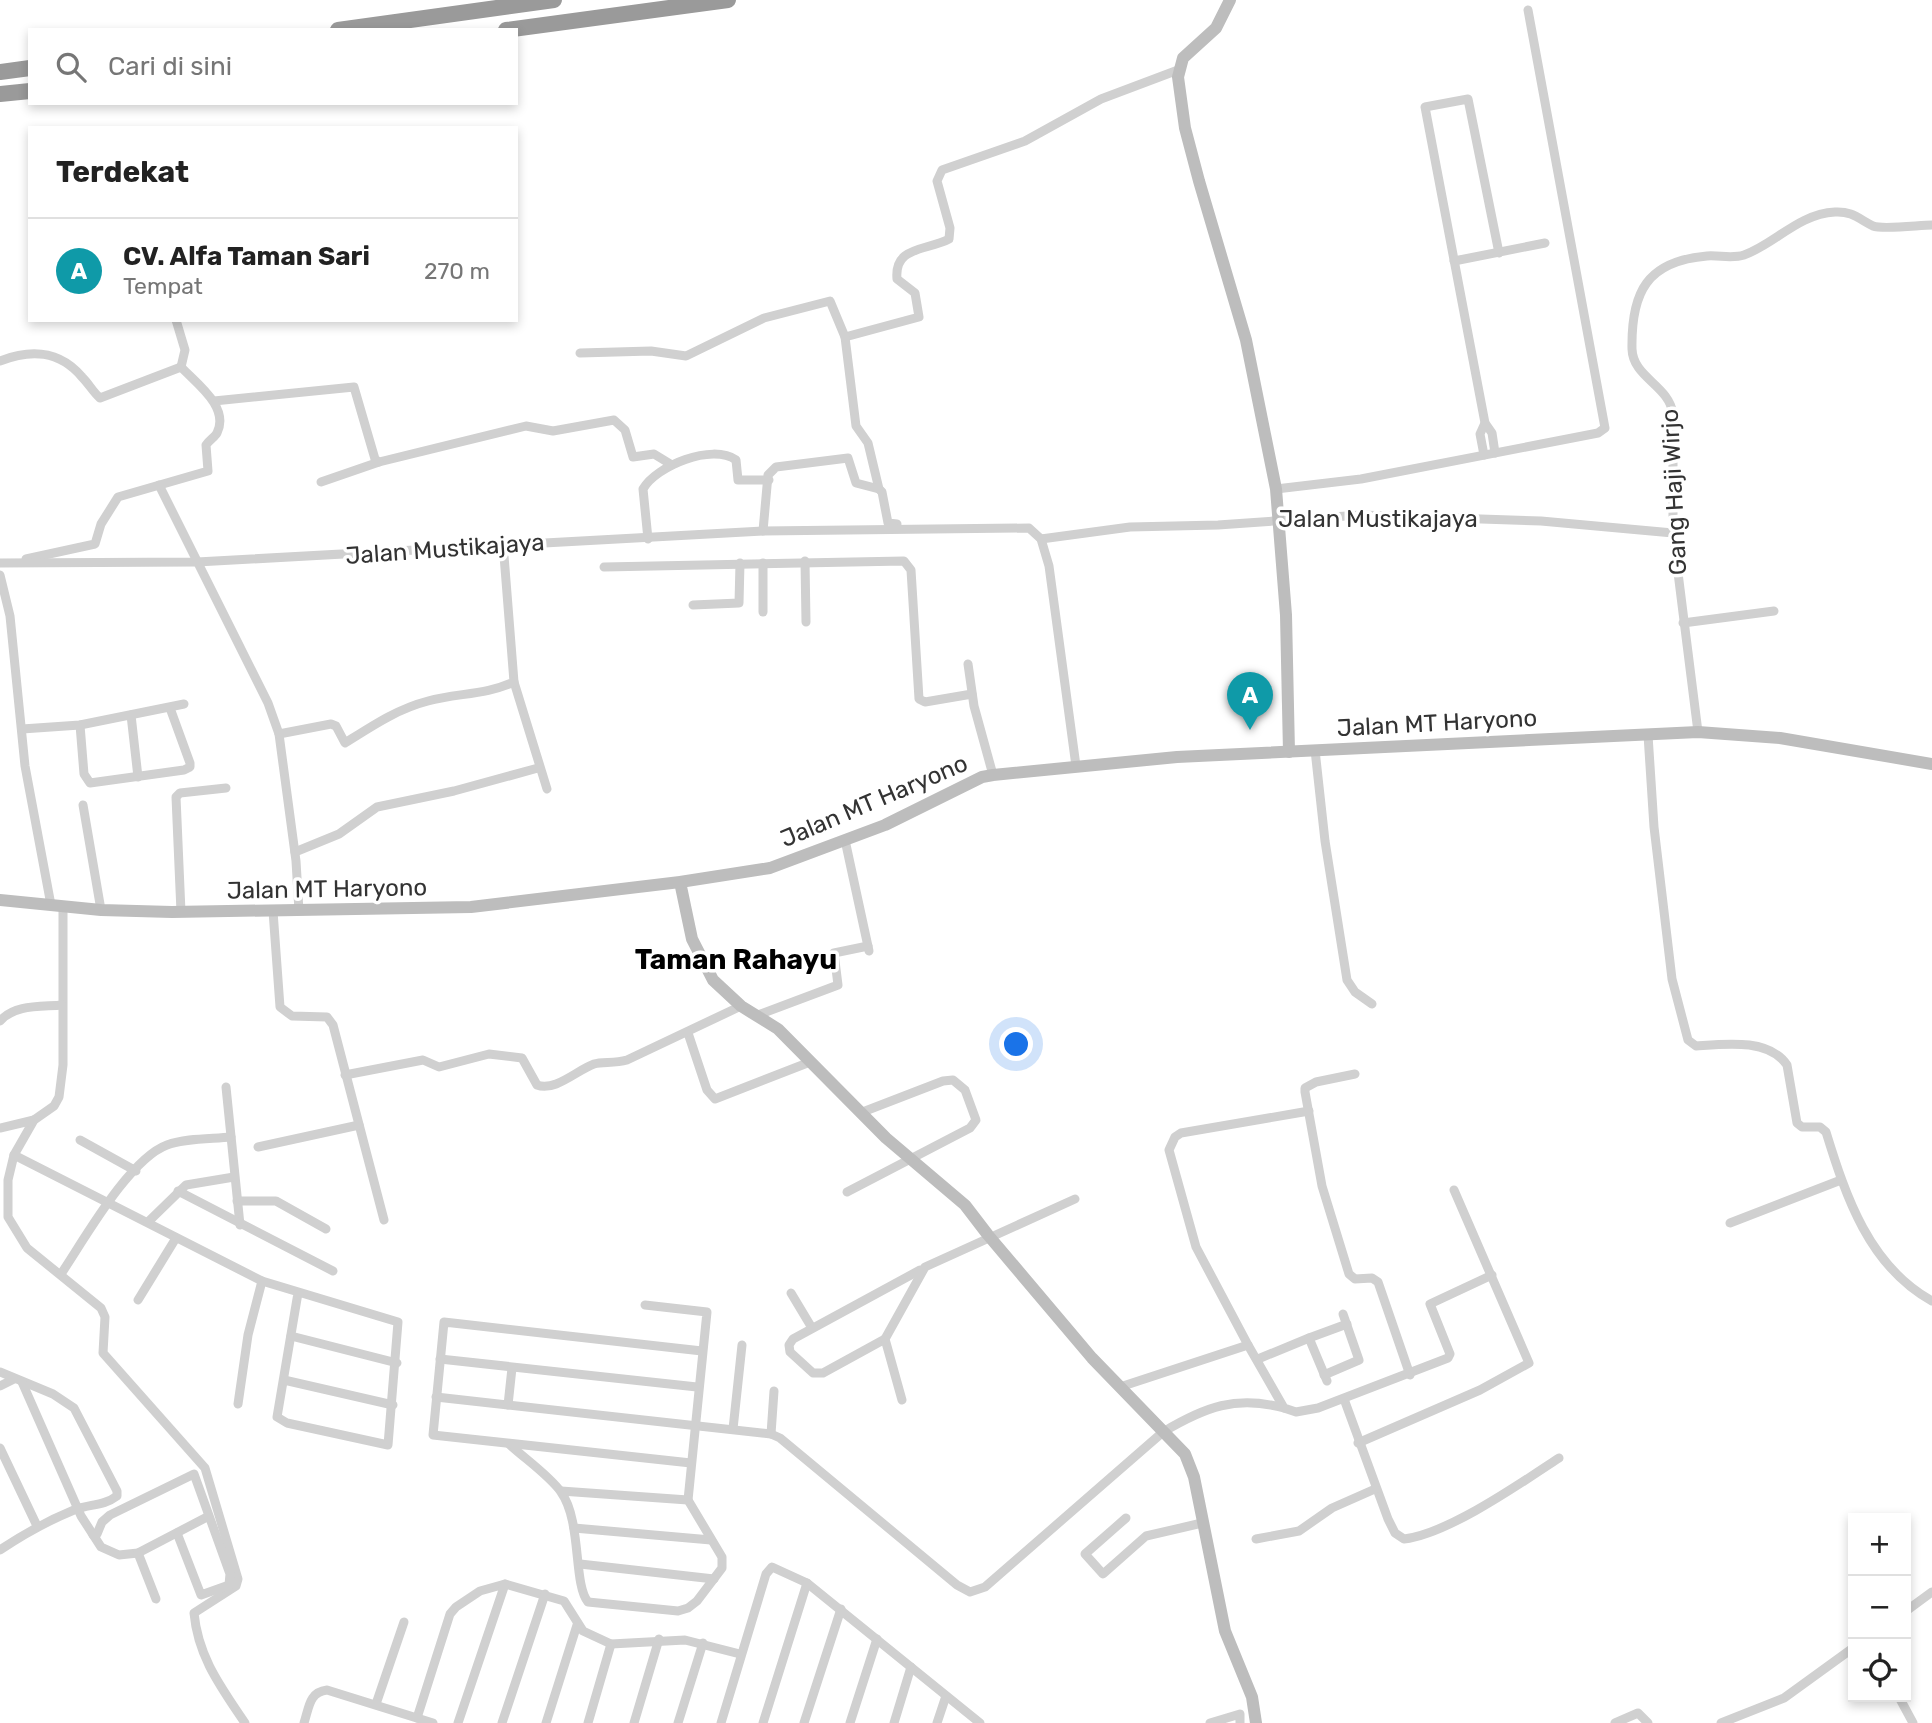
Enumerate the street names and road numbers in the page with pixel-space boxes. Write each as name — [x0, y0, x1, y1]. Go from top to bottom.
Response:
street label: Gang Haji Wirjo — [1656, 408, 1692, 576]
street label: Jalan Mustikajaya — [1278, 505, 1478, 533]
street label: Jalan Mustikajaya — [345, 528, 545, 570]
street label: Jalan MT Haryono — [1336, 704, 1538, 742]
street label: Jalan MT Haryono — [776, 749, 972, 853]
street label: Jalan MT Haryono — [227, 873, 427, 905]

